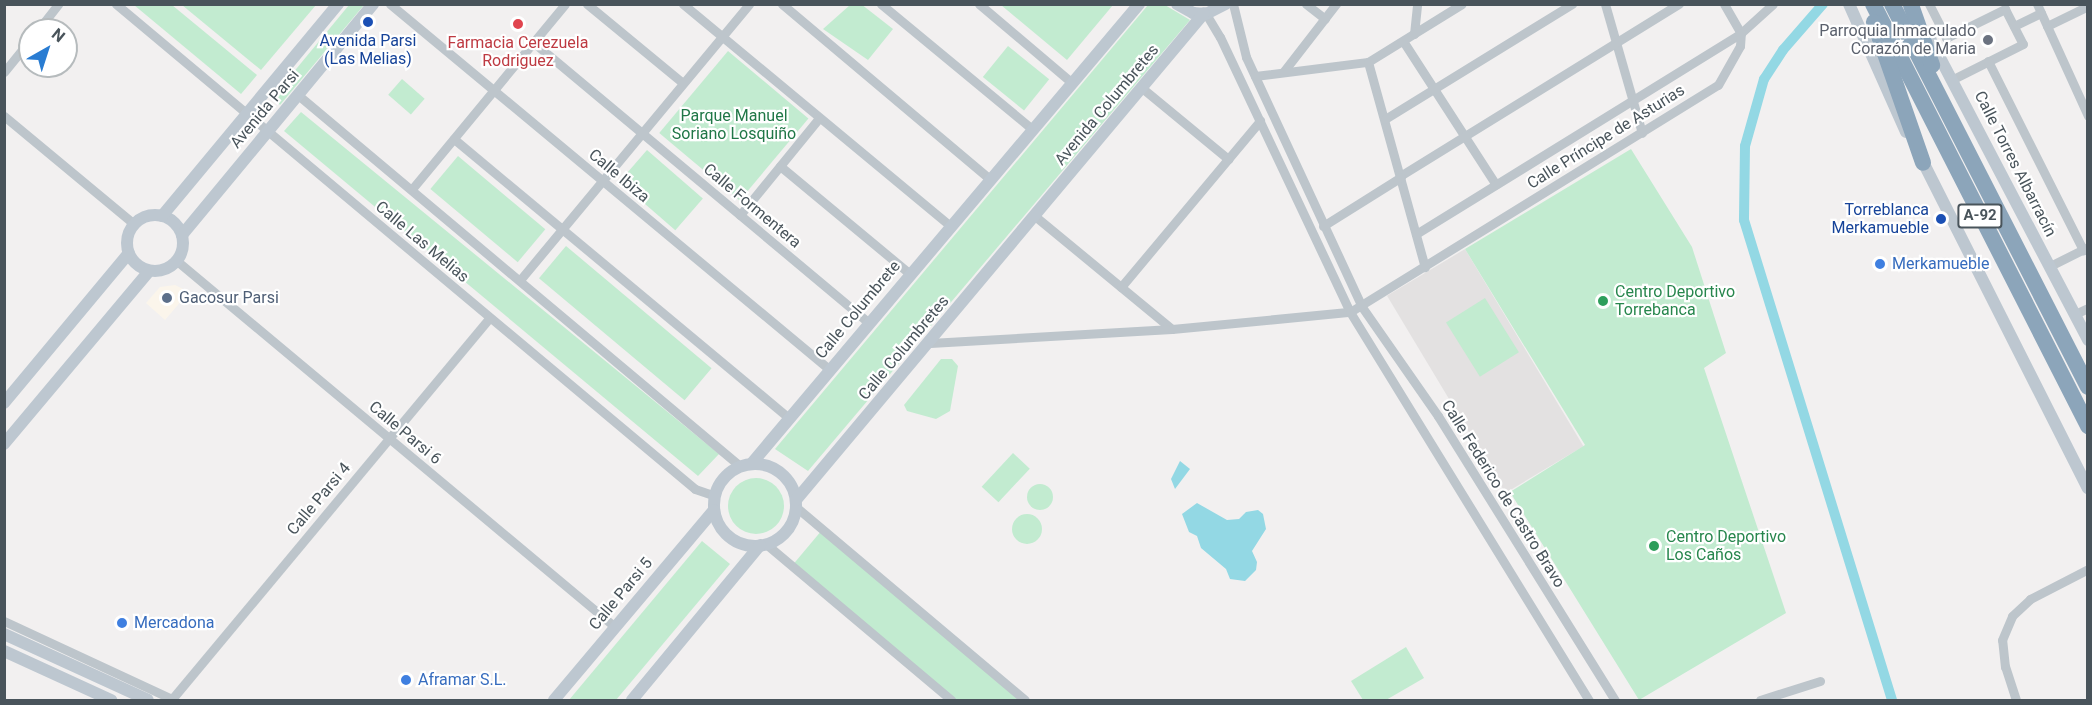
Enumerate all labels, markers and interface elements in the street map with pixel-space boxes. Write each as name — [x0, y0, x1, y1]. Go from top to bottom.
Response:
marker: Avenida Parsi (Las Melias) — [361, 15, 375, 29]
marker: Farmacia Cerezuela Rodriguez — [511, 17, 525, 31]
north arrow — [18, 18, 78, 78]
place label: Parroquia Inmaculado Corazón de Maria — [1819, 21, 1976, 59]
text: N — [48, 24, 69, 46]
place label: Avenida Parsi (Las Melias) — [320, 31, 416, 69]
place label: Farmacia Cerezuela Rodriguez — [448, 33, 588, 71]
marker: Parroquia Inmaculado Corazón de Maria — [1981, 33, 1995, 47]
street label: Avenida Columbretes — [1051, 41, 1163, 169]
street label: Avenida Parsi — [227, 66, 303, 152]
street label: Calle Príncipe de Asturias — [1524, 81, 1688, 193]
street label: Calle Torres Albarracín — [1970, 88, 2060, 240]
park label: Parque Manuel Soriano Losquiño — [672, 106, 796, 144]
street label: Calle Ibiza — [585, 145, 653, 207]
street label: Calle Formentera — [699, 160, 805, 252]
street label: Calle Las Melias — [371, 197, 473, 287]
place label: Torreblanca Merkamueble — [1832, 200, 1929, 238]
road number: A-92 — [1956, 204, 2004, 228]
marker: Torreblanca Merkamueble — [1934, 212, 1948, 226]
place label: Merkamueble — [1892, 254, 1989, 274]
street label: Calle Columbrete — [811, 257, 905, 363]
marker: Merkamueble — [1873, 257, 1887, 271]
place label: Centro Deportivo Torrebanca — [1615, 282, 1735, 320]
place label: Gacosur Parsi — [179, 288, 279, 308]
marker: Gacosur Parsi — [160, 291, 174, 305]
street label: Calle Columbretes — [855, 292, 953, 404]
marker: Centro Deportivo Torrebanca — [1596, 294, 1610, 308]
street label: Calle Parsi 6 — [365, 397, 445, 469]
street label: Calle Federico de Castro Bravo — [1437, 397, 1569, 591]
street label: Calle Parsi 4 — [283, 459, 355, 539]
place label: Centro Deportivo Los Caños — [1666, 527, 1786, 565]
marker: Centro Deportivo Los Caños — [1647, 539, 1661, 553]
street label: Calle Parsi 5 — [585, 554, 657, 634]
place label: Mercadona — [134, 613, 214, 633]
marker: Mercadona — [115, 616, 129, 630]
place label: Aframar S.L. — [418, 670, 506, 690]
marker: Aframar S.L. — [399, 673, 413, 687]

